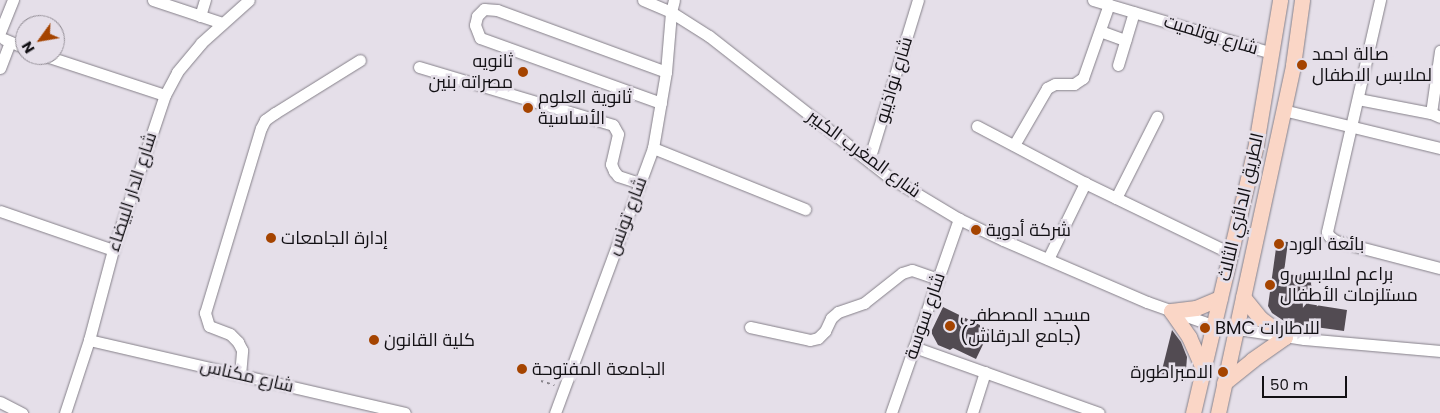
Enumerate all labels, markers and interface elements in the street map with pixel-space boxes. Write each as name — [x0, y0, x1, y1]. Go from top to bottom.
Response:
street label: شارع بوتلميت — [1161, 10, 1261, 60]
north arrow — [15, 15, 65, 65]
street label: شارع نواذيبو — [871, 34, 917, 126]
text: N — [17, 38, 39, 57]
place label: صالة احمد لملابس الاطفال — [1312, 44, 1432, 86]
place label: ثانويه مصراته بنين — [428, 51, 513, 94]
marker: صالة احمد لملابس الاطفال — [1296, 59, 1308, 71]
marker: ثانويه مصراته بنين — [517, 66, 529, 78]
place label: ثانوية العلوم الأساسية — [538, 87, 632, 130]
marker: ثانوية العلوم الأساسية — [522, 102, 534, 114]
street label: شارع المغرب الكبير — [803, 106, 925, 202]
street label: شارع الدار البيضاء — [103, 130, 161, 254]
street label: الطريق الدائري الثالث — [1213, 131, 1269, 283]
street label: شارع تونس — [602, 174, 652, 258]
place label: شركة أدوية — [986, 219, 1071, 241]
marker: شركة أدوية — [970, 224, 982, 236]
place label: إدارة الجامعات — [281, 227, 388, 249]
marker: إدارة الجامعات — [265, 232, 277, 244]
place label: بائعة الورد — [1289, 233, 1364, 255]
marker: بائعة الورد — [1273, 238, 1285, 250]
place label: براعم لملابس و مستلزمات الأطفال — [1280, 264, 1418, 306]
street label: شارع سوسة — [900, 270, 950, 362]
marker: براعم لملابس و مستلزمات الأطفال — [1264, 279, 1276, 291]
place label: مسجد المصطفى (جامع الدرقاش) — [960, 305, 1091, 348]
place label: BMC للاطارات — [1215, 317, 1320, 339]
marker: مسجد المصطفى (جامع الدرقاش) — [944, 320, 956, 332]
marker: BMC للاطارات — [1199, 322, 1211, 334]
place label: كلية القانون — [384, 329, 475, 351]
marker: كلية القانون — [368, 334, 380, 346]
street label: شارع مكناس — [198, 355, 296, 397]
place label: الجامعة المفتوحة — [532, 358, 666, 380]
place label: الامبراطورة — [1130, 361, 1213, 383]
marker: الجامعة المفتوحة — [516, 363, 528, 375]
marker: الامبراطورة — [1217, 366, 1229, 378]
scale bar — [1265, 366, 1350, 398]
text: 50 m — [1270, 374, 1308, 395]

